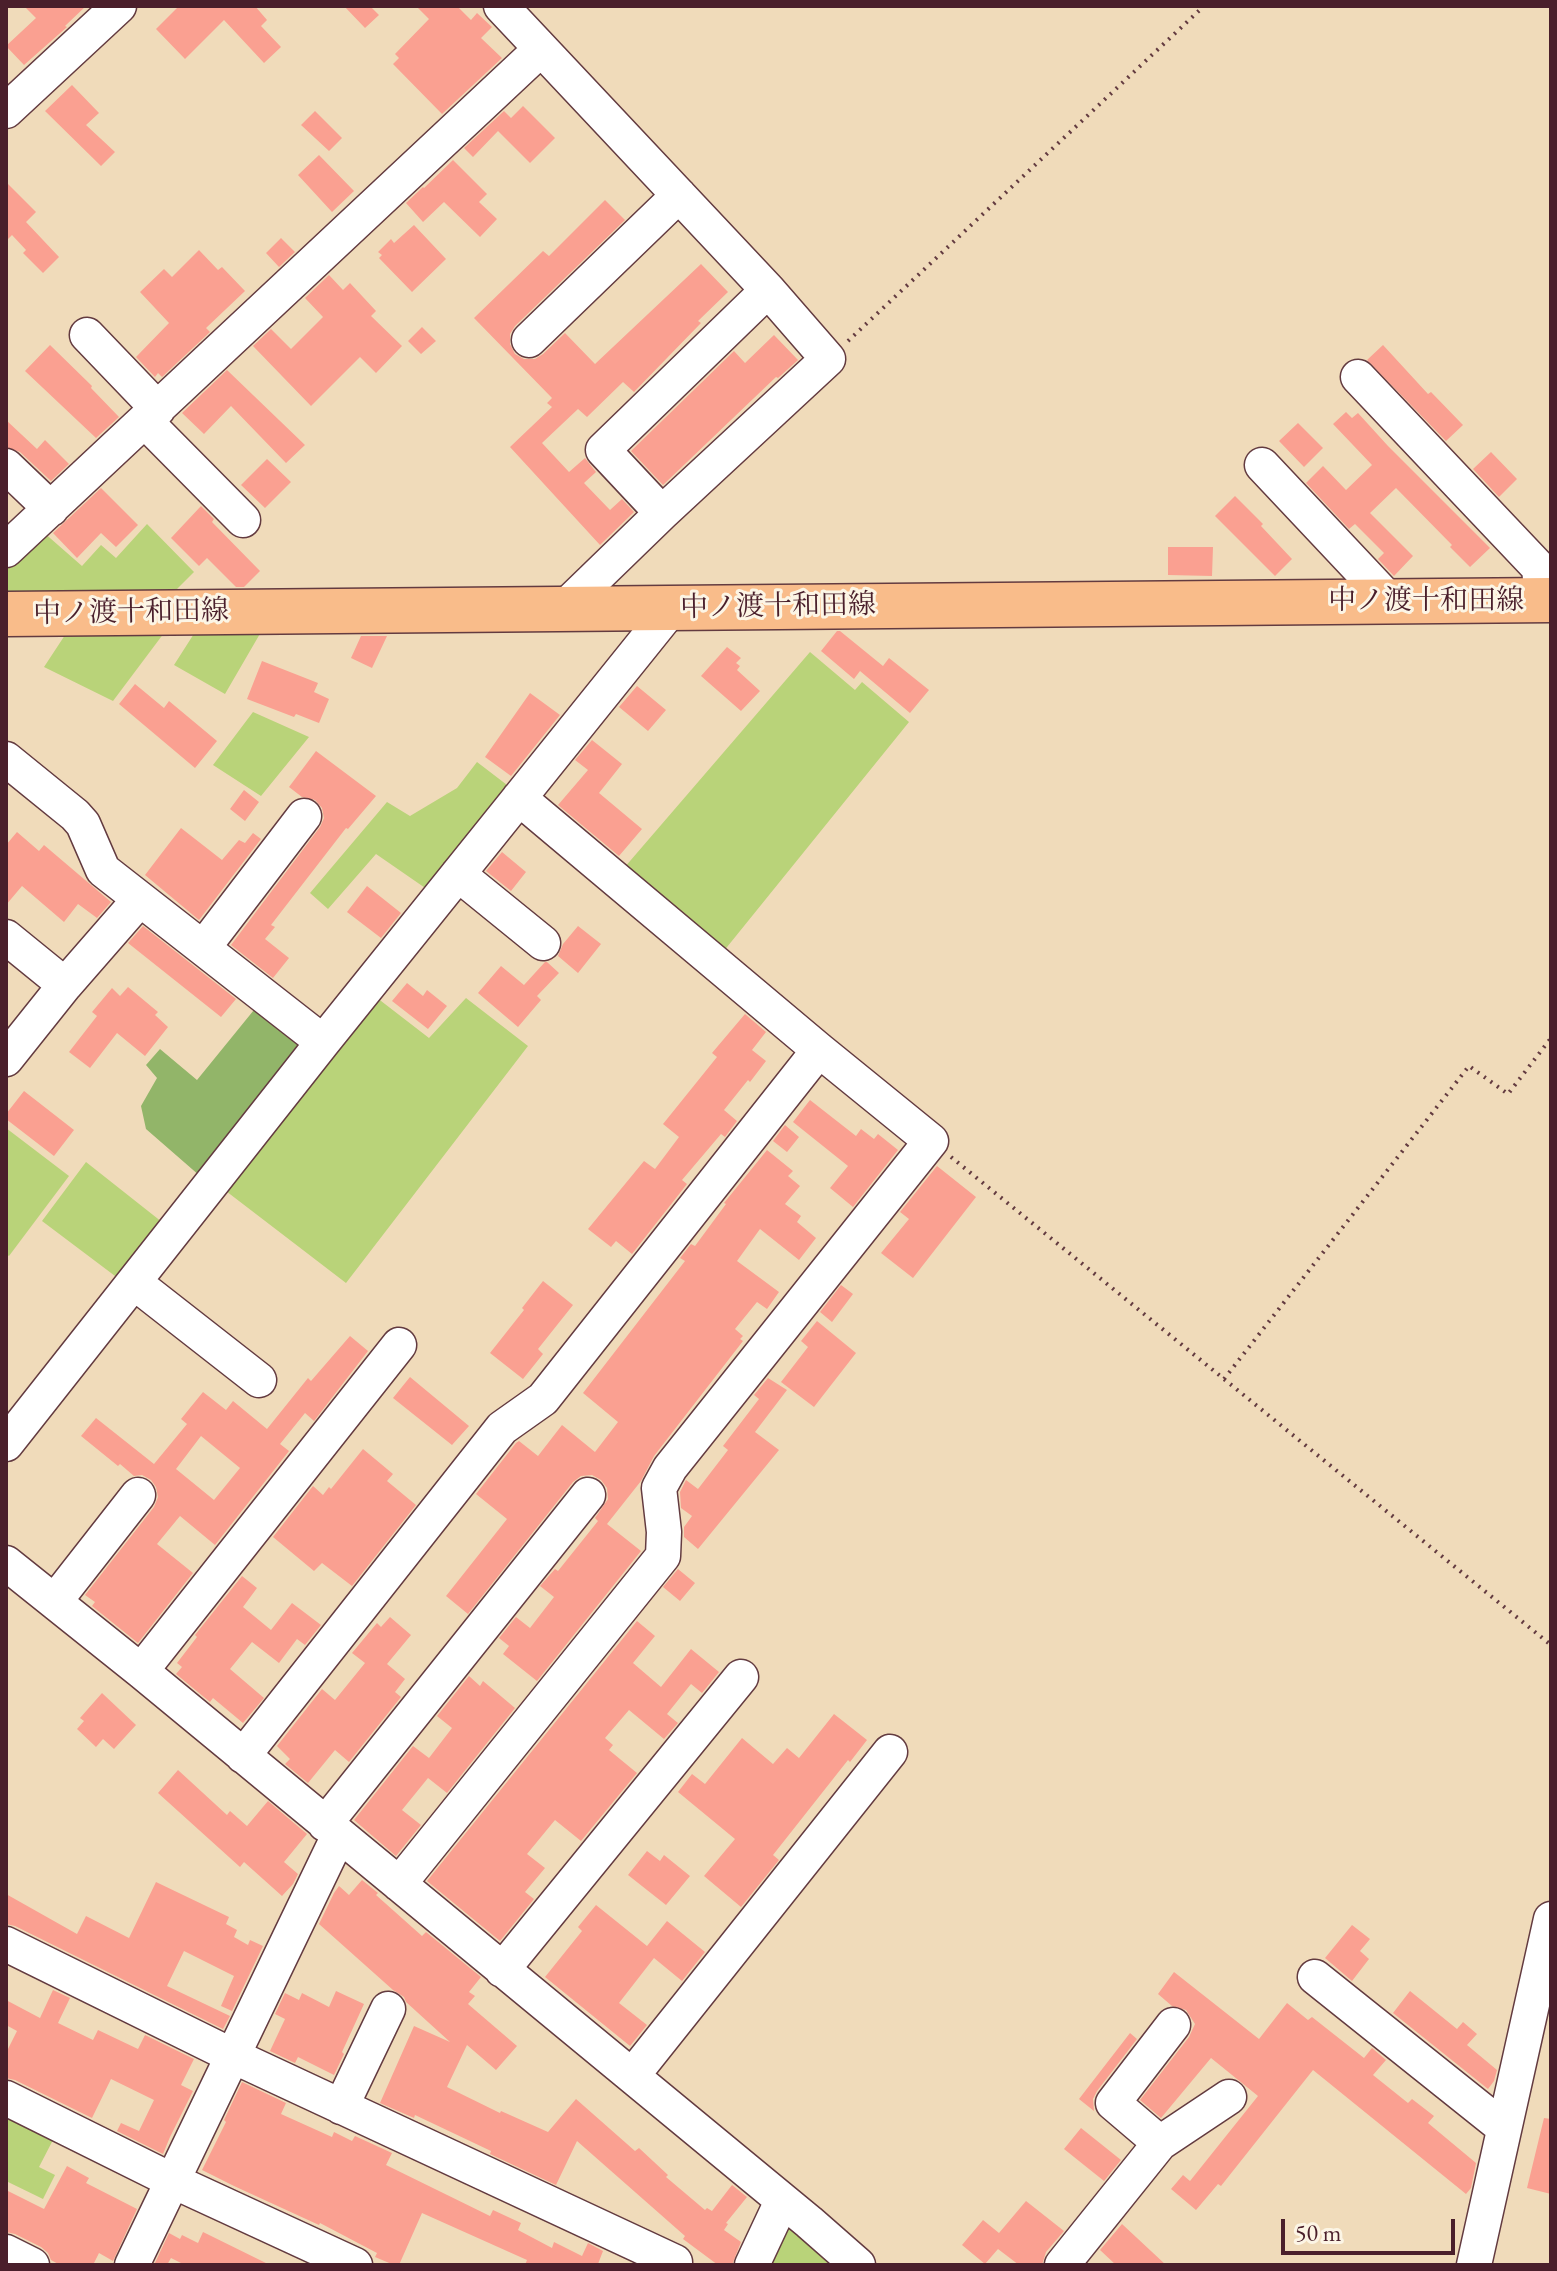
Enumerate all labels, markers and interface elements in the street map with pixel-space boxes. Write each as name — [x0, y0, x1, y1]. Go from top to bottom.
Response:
street label: 中ノ渡十和田線 — [1328, 584, 1524, 618]
street label: 中ノ渡十和田線 — [680, 588, 876, 626]
street label: 中ノ渡十和田線 — [33, 594, 229, 632]
scale bar — [1285, 2203, 1459, 2253]
text: 50 m — [1295, 2217, 1342, 2248]

